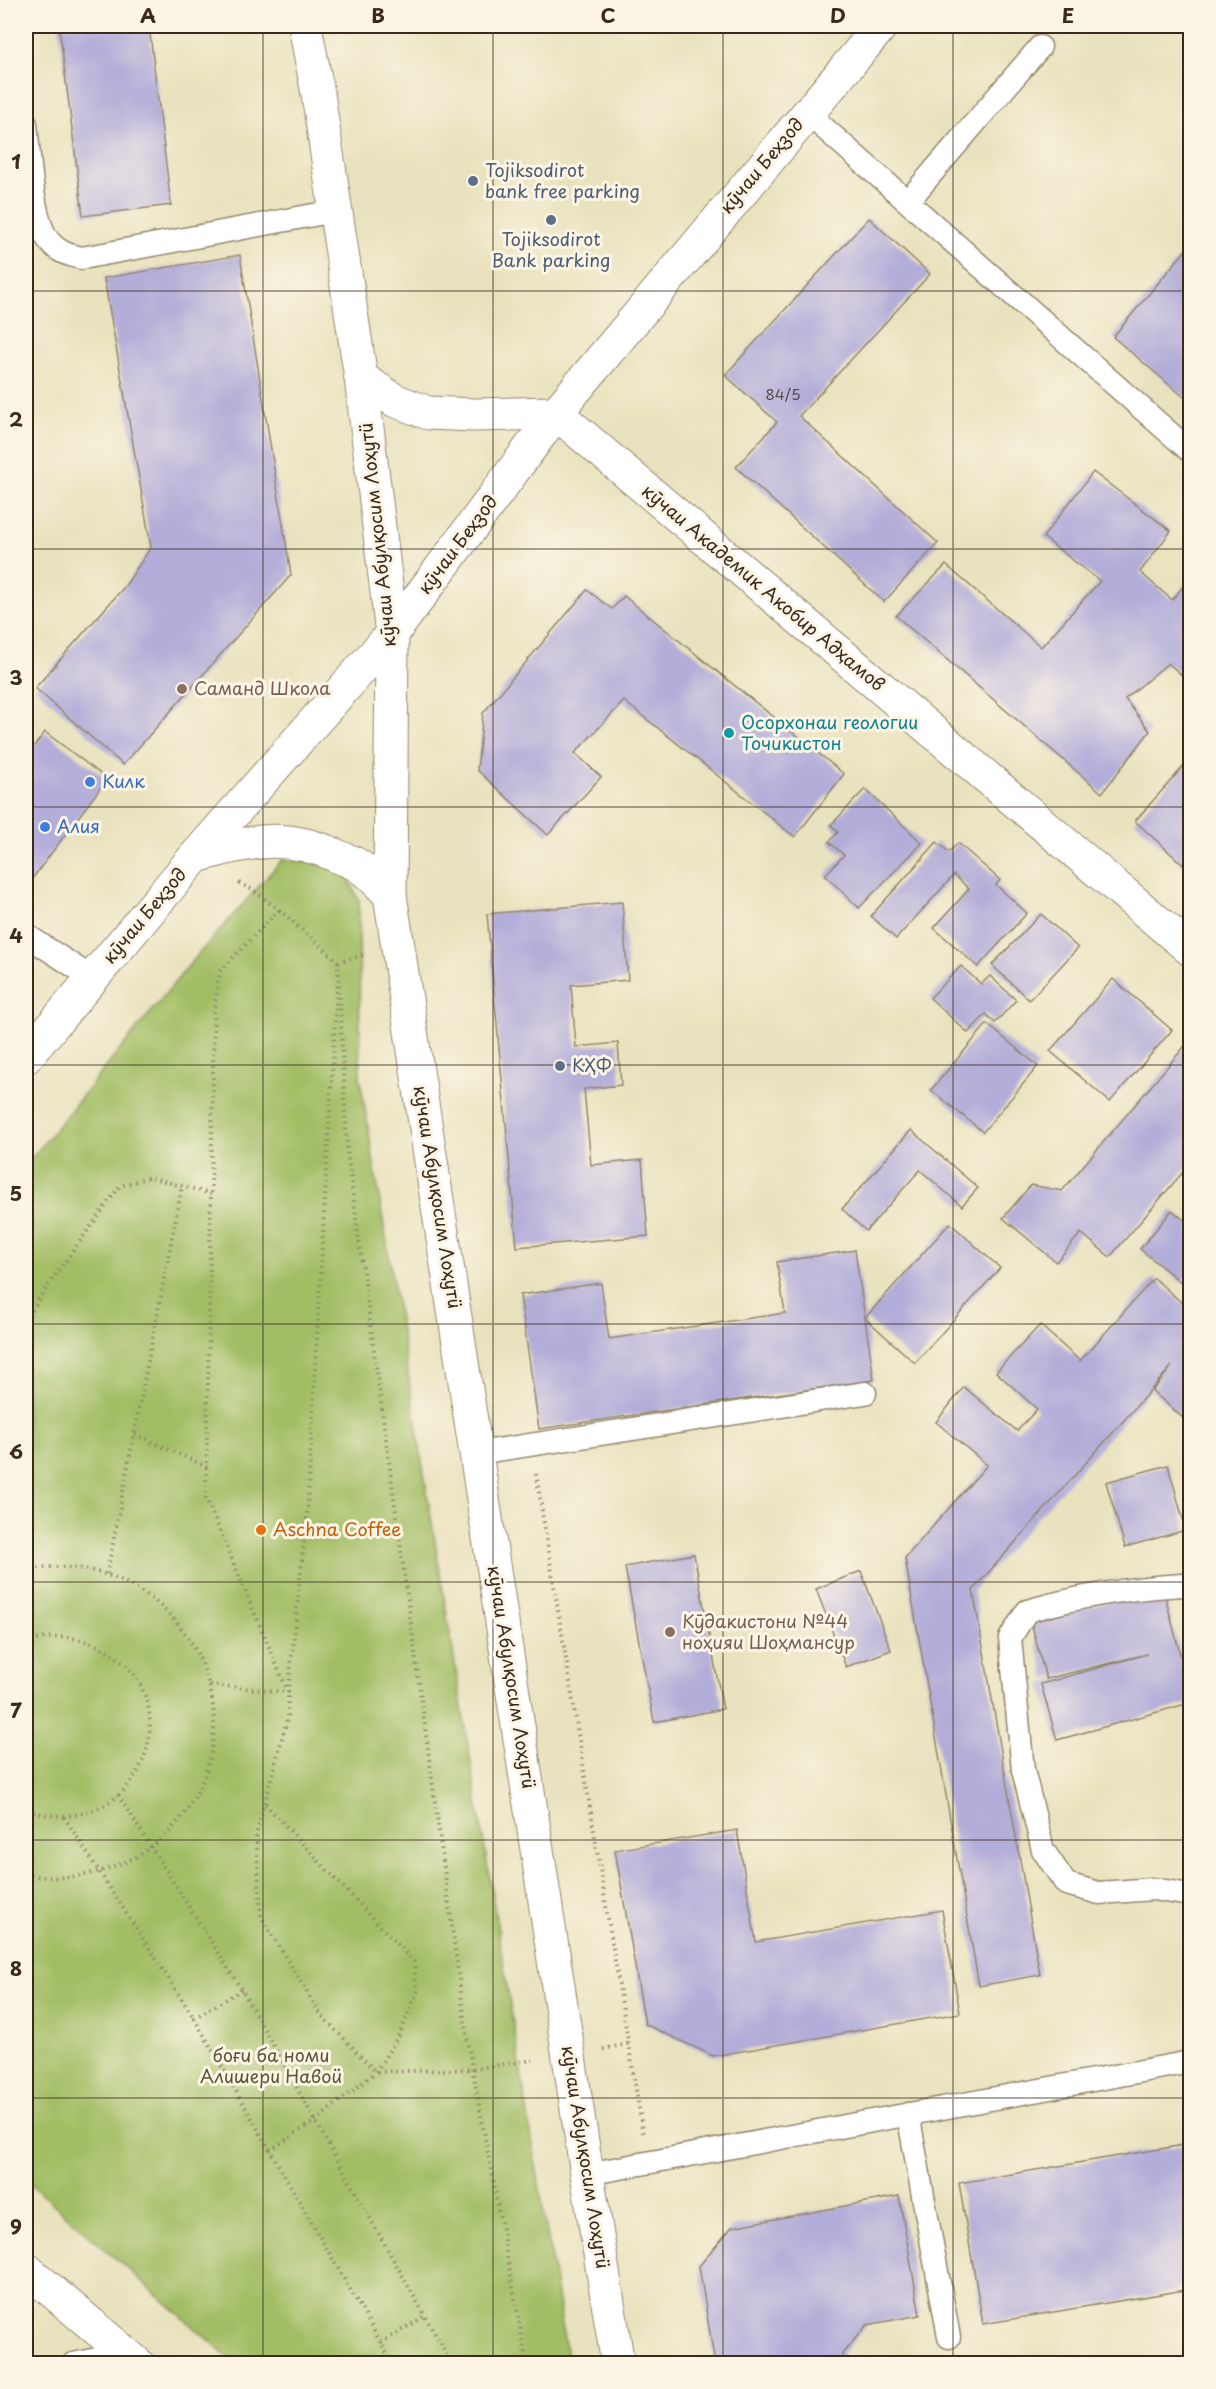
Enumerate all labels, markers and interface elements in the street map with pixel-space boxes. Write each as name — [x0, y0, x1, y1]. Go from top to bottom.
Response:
text: A — [140, 0, 156, 30]
text: B — [371, 0, 385, 30]
text: C — [600, 0, 616, 30]
text: D — [830, 0, 846, 30]
text: E — [1062, 0, 1074, 30]
street label: кӯчаи Беҳзод — [712, 111, 809, 219]
text: 1 — [11, 146, 21, 176]
place label: Tojiksodirot bank free parking — [485, 156, 640, 204]
marker: Tojiksodirot bank free parking — [466, 174, 480, 188]
marker: Tojiksodirot Bank parking — [544, 213, 558, 227]
place label: Tojiksodirot Bank parking — [492, 225, 610, 273]
house number: 84/5 — [765, 382, 801, 405]
text: 2 — [9, 404, 23, 434]
street label: кӯчаи Абулқосим Лоҳутӣ — [351, 422, 402, 649]
street label: кӯчаи Академик Акобир Адҳамов — [636, 477, 891, 697]
street label: кӯчаи Беҳзод — [410, 489, 503, 599]
text: 3 — [9, 662, 23, 692]
place label: Саманд Школа — [194, 674, 331, 701]
marker: Саманд Школа — [175, 682, 189, 696]
place label: Осорхонаи геологии Точикистон — [741, 708, 918, 756]
marker: Осорхонаи геологии Точикистон — [722, 726, 736, 740]
place label: Килк — [102, 767, 145, 794]
marker: Килк — [83, 775, 97, 789]
place label: Алия — [57, 812, 100, 839]
marker: Алия — [38, 820, 52, 834]
street label: кӯчаи Беҳзод — [95, 861, 192, 969]
text: 4 — [9, 920, 23, 950]
place label: КҲФ — [572, 1051, 611, 1078]
marker: КҲФ — [553, 1059, 567, 1073]
street label: кӯчаи Абулқосим Лоҳутӣ — [408, 1083, 469, 1310]
text: 5 — [10, 1178, 22, 1208]
text: 6 — [9, 1436, 23, 1466]
place label: Aschna Coffee — [273, 1515, 401, 1542]
marker: Aschna Coffee — [254, 1523, 268, 1537]
street label: кӯчаи Абулқосим Лоҳутӣ — [482, 1563, 543, 1790]
place label: Кӯдакистони №44 ноҳияи Шоҳмансур — [682, 1607, 855, 1655]
marker: Кӯдакистони №44 ноҳияи Шоҳмансур — [663, 1625, 677, 1639]
text: 7 — [10, 1695, 22, 1725]
text: 8 — [10, 1953, 22, 1983]
park label: боғи ба номи Алишери Навоӣ — [200, 2041, 342, 2089]
street label: кӯчаи Абулқосим Лоҳутӣ — [556, 2043, 617, 2270]
text: 9 — [10, 2211, 22, 2241]

